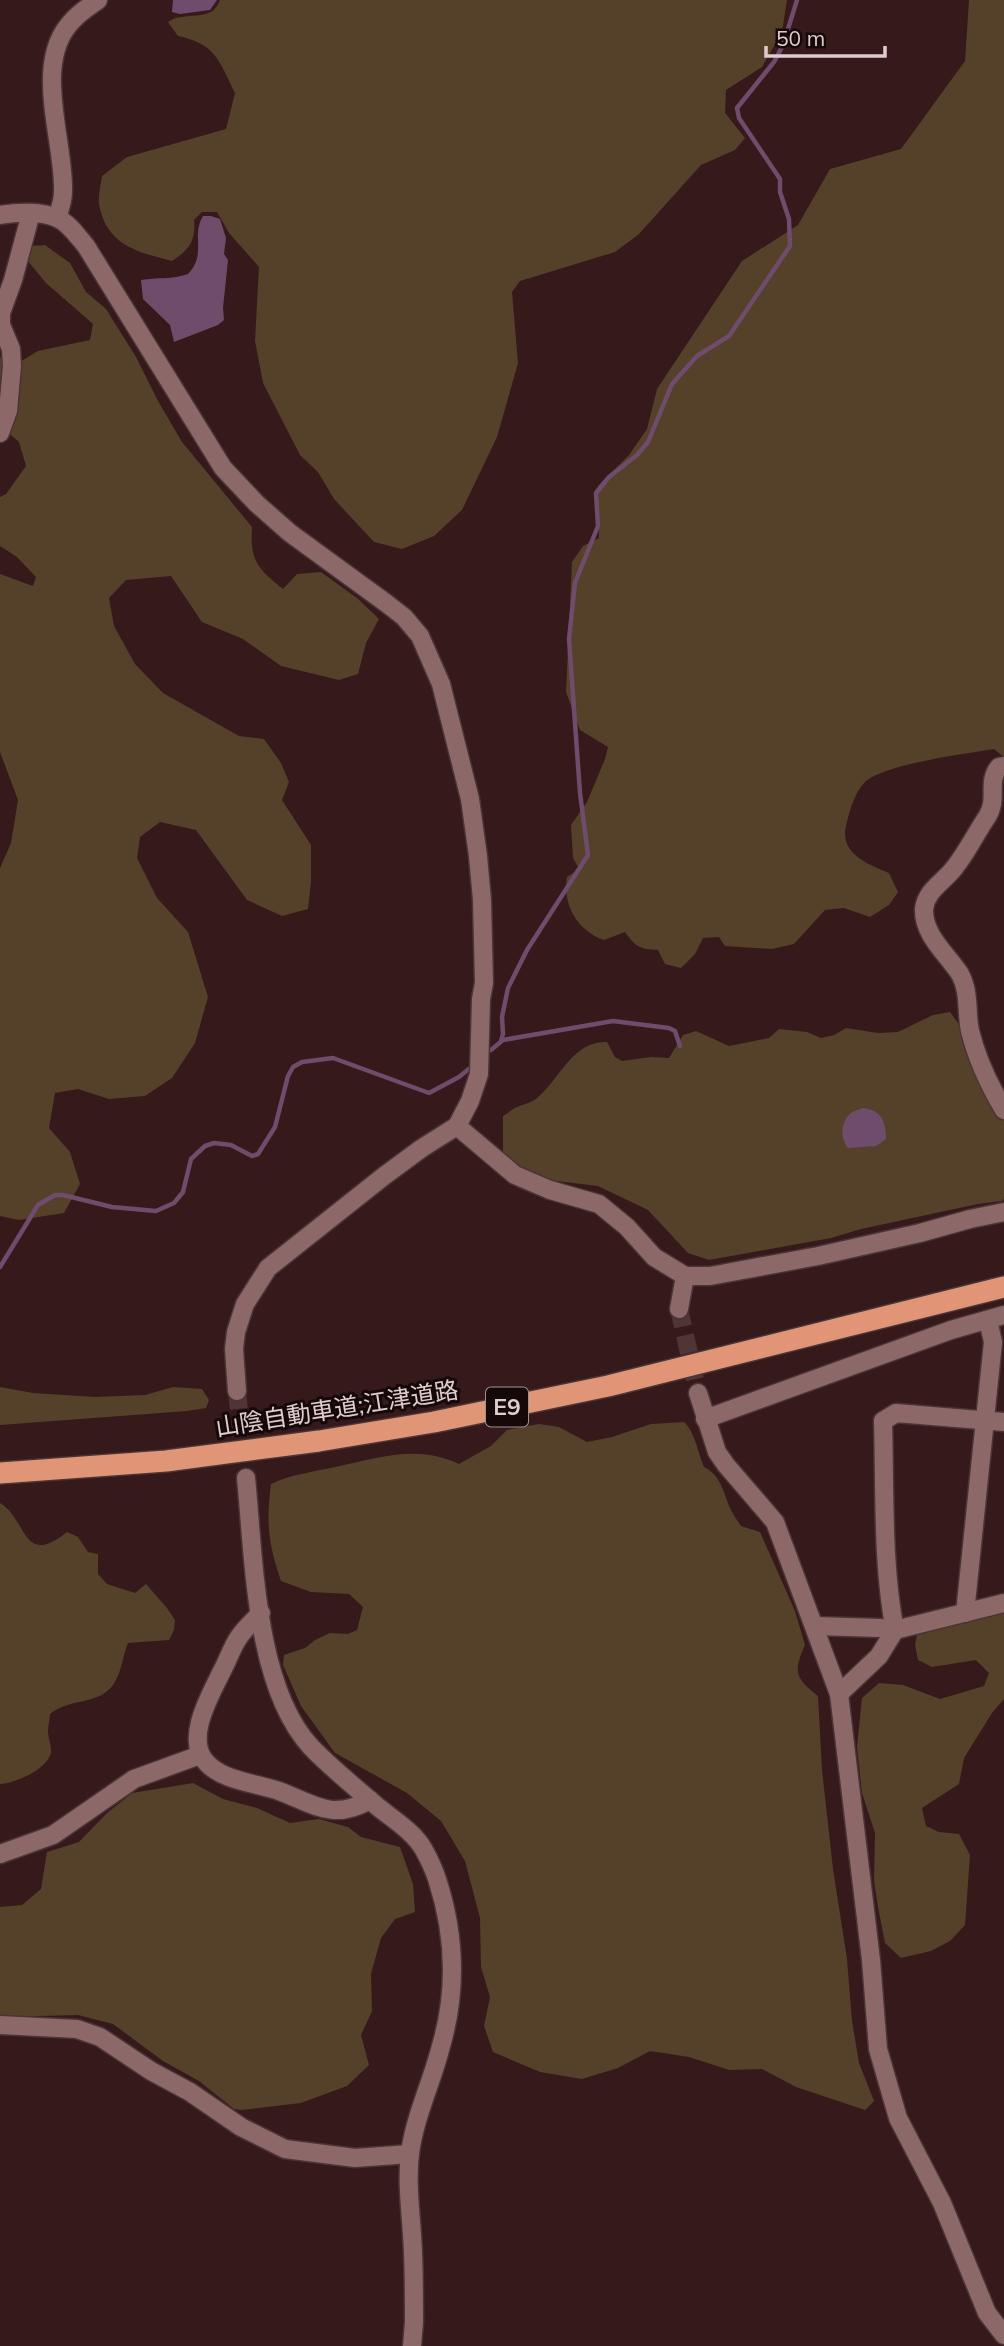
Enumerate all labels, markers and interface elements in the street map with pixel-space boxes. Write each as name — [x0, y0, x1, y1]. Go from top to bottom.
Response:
scale bar — [766, 14, 885, 58]
text: 50 m — [776, 25, 825, 51]
street label: 山陰自動車道;江津道路 — [213, 1374, 460, 1442]
road number: E9 — [486, 1388, 528, 1426]

